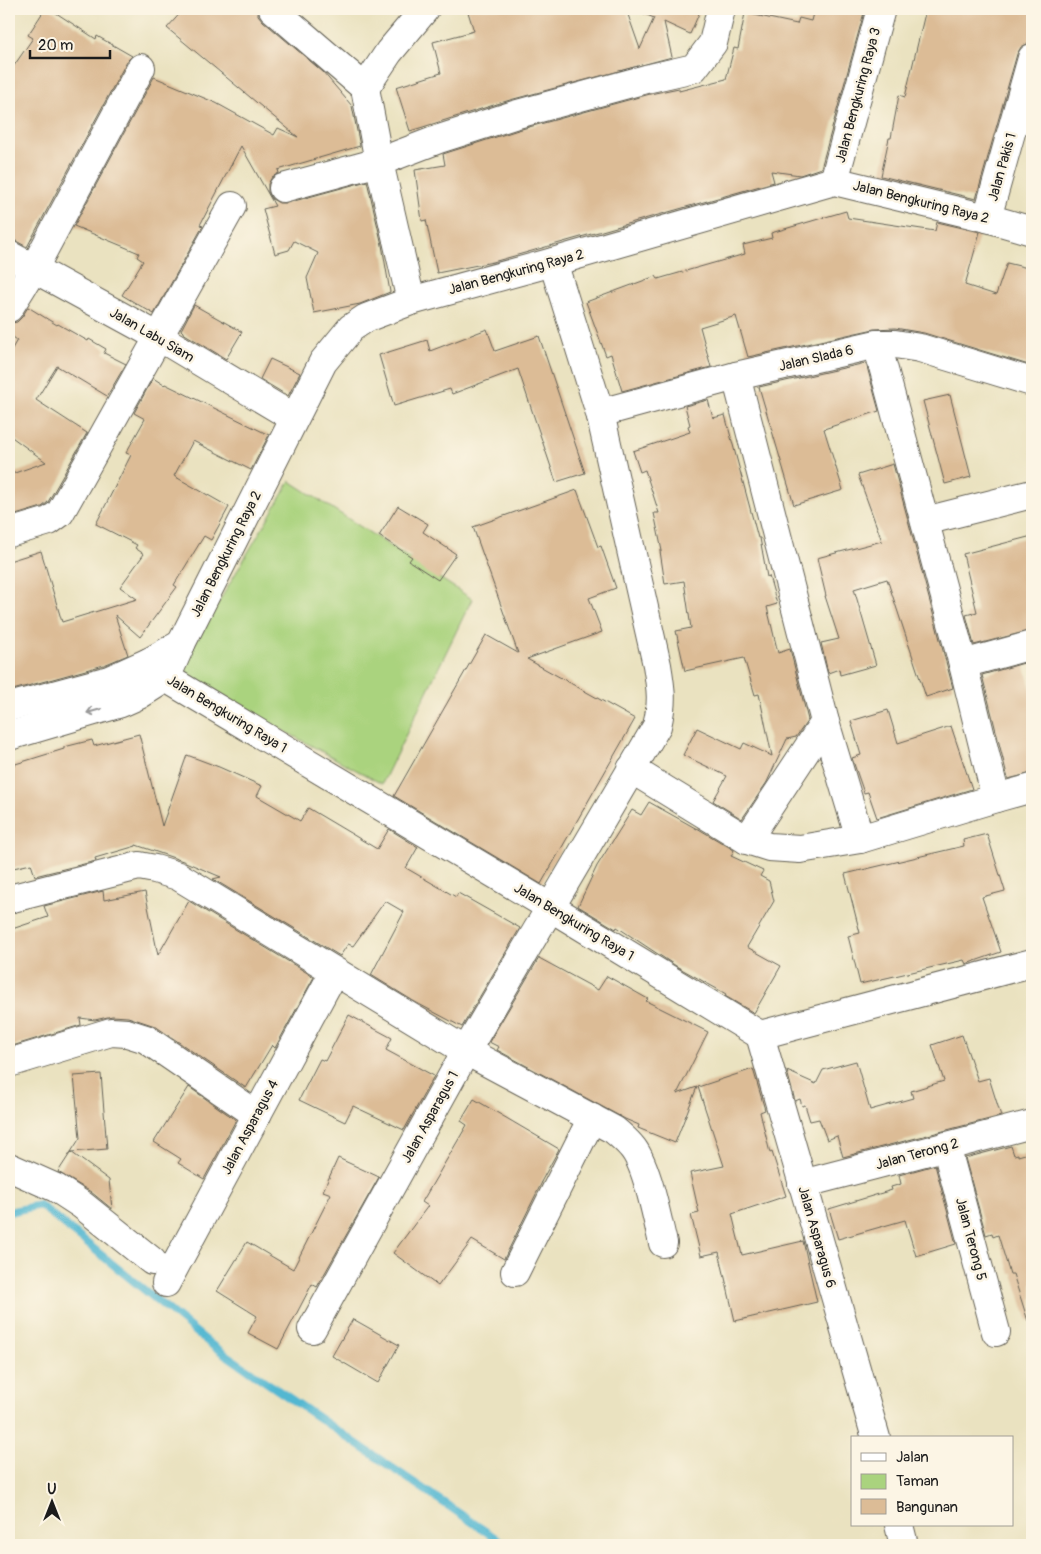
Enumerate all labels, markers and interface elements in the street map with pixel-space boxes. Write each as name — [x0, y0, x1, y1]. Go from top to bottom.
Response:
street label: Jalan Bengkuring Raya 3 — [832, 25, 884, 164]
scale bar — [30, 28, 110, 60]
text: 20 m — [38, 36, 73, 55]
street label: Jalan Pakis 1 — [984, 131, 1020, 203]
street label: Jalan Bengkuring Raya 2 — [851, 177, 991, 227]
street label: Jalan Bengkuring Raya 2 — [447, 246, 586, 298]
street label: Jalan Labu Siam — [107, 304, 197, 366]
street label: Jalan Slada 6 — [777, 341, 855, 375]
street label: Jalan Bengkuring Raya 2 — [187, 488, 265, 620]
street label: Jalan Bengkuring Raya 1 — [164, 671, 290, 757]
one-way arrow — [86, 707, 102, 717]
street label: Jalan Bengkuring Raya 1 — [511, 879, 637, 965]
street label: Jalan Asparagus 1 — [398, 1068, 462, 1166]
street label: Jalan Asparagus 4 — [218, 1077, 282, 1177]
street label: Jalan Terong 2 — [874, 1135, 961, 1173]
street label: Jalan Asparagus 6 — [794, 1184, 840, 1290]
street label: Jalan Terong 5 — [952, 1196, 990, 1282]
legend — [851, 1436, 1014, 1526]
text: Jalan — [896, 1448, 929, 1467]
text: Taman — [896, 1472, 939, 1491]
north arrow — [28, 1476, 78, 1526]
text: U — [47, 1481, 57, 1498]
text: Bangunan — [896, 1498, 958, 1517]

